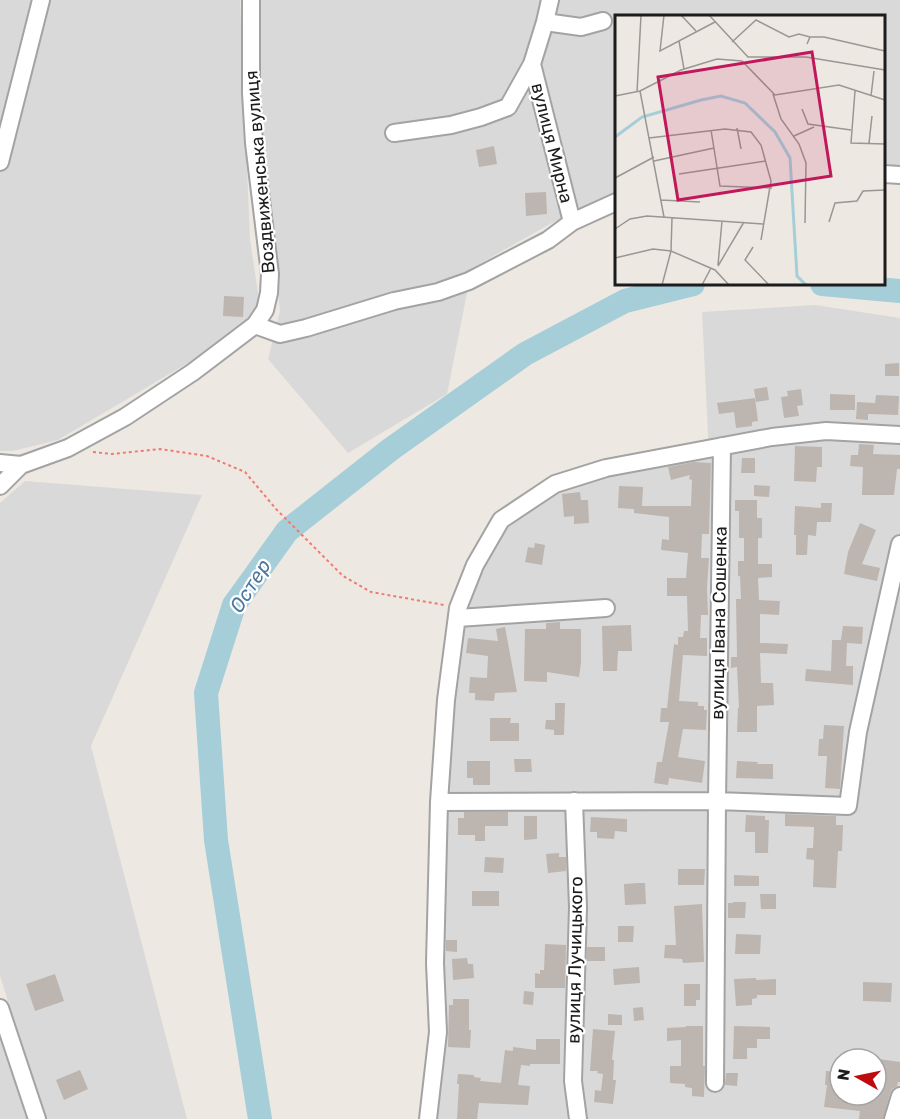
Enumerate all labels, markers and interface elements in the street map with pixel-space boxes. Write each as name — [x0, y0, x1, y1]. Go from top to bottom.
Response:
inset map — [615, 15, 885, 285]
street label: Воздвиженська вулиця — [240, 70, 280, 274]
street label: вулиця Мирна — [526, 81, 578, 205]
street label: вулиця Івана Сошенка — [706, 526, 732, 720]
water label: Остер — [224, 555, 276, 617]
street label: вулиця Лучицького — [563, 876, 587, 1044]
north arrow — [828, 1047, 888, 1107]
text: N — [833, 1068, 854, 1082]

